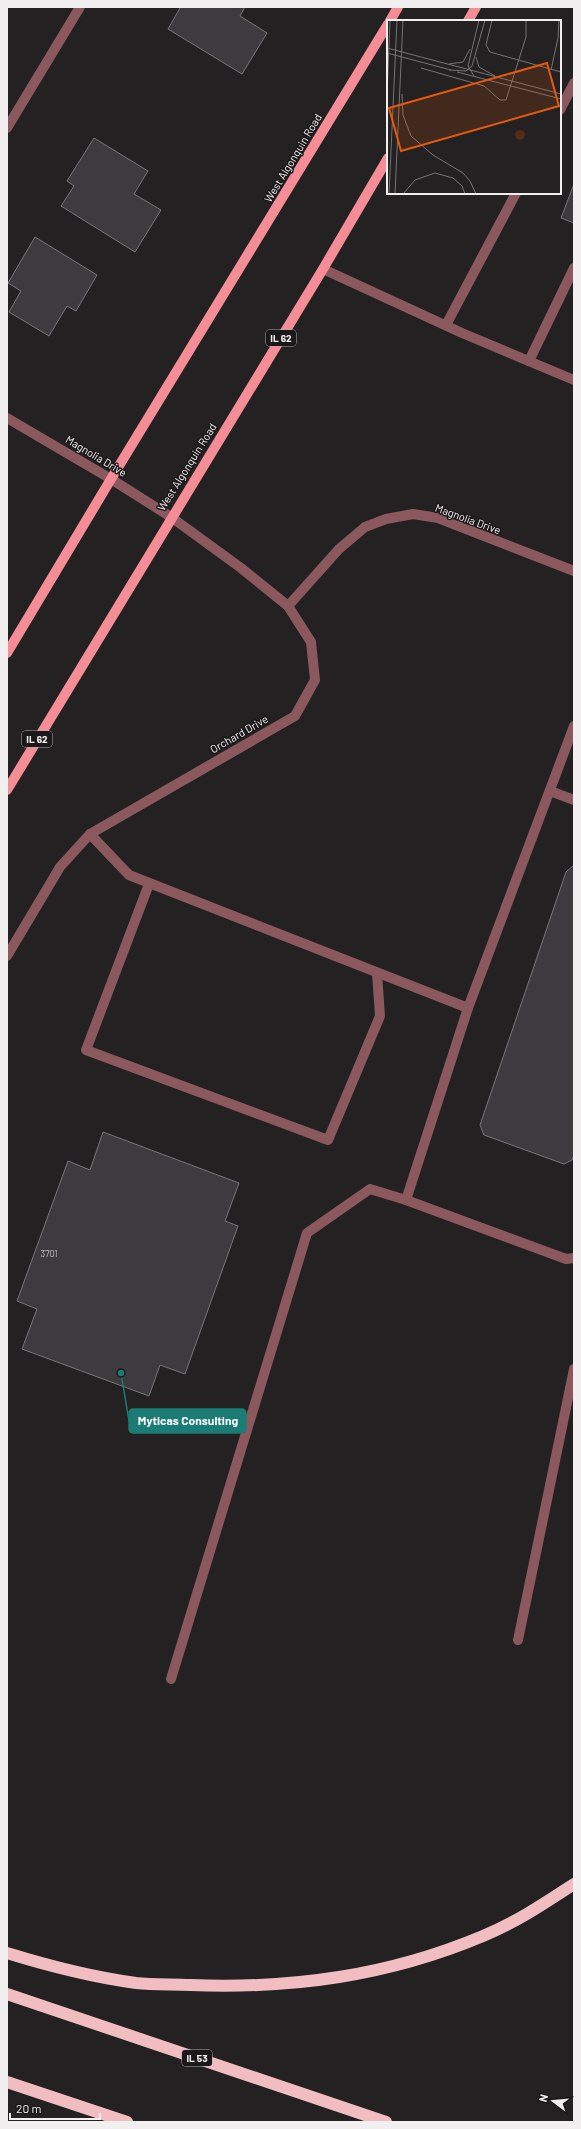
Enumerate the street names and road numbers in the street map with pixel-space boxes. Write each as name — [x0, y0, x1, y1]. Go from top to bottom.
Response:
street label: West Algonquin Road — [261, 111, 324, 204]
road number: IL 62 — [266, 330, 296, 346]
street label: West Algonquin Road — [154, 421, 219, 513]
street label: Magnolia Drive — [63, 432, 129, 479]
street label: Magnolia Drive — [434, 501, 503, 536]
street label: Orchard Drive — [207, 712, 270, 755]
road number: IL 62 — [22, 731, 52, 747]
road number: IL 53 — [182, 2050, 212, 2066]

